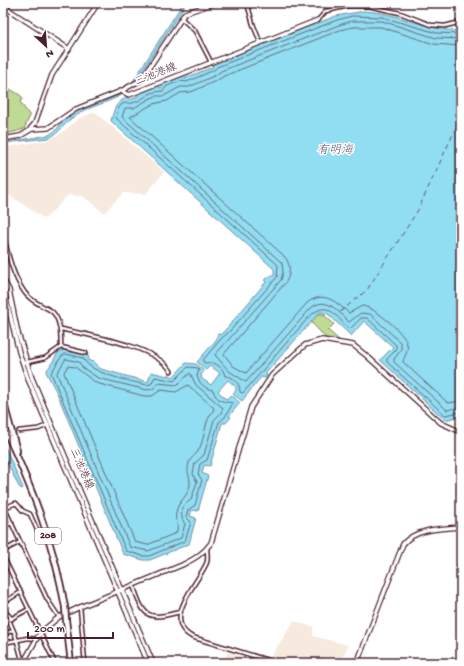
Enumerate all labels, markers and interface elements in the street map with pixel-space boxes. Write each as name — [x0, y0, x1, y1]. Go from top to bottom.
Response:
north arrow — [26, 26, 66, 66]
text: N — [44, 46, 55, 60]
street label: 三池港線 — [133, 60, 179, 89]
water label: 有明海 — [317, 143, 354, 158]
street label: 三池港線 — [67, 446, 96, 492]
road number: 208 — [35, 528, 61, 544]
scale bar — [28, 614, 113, 640]
text: 200 m — [34, 623, 65, 637]

